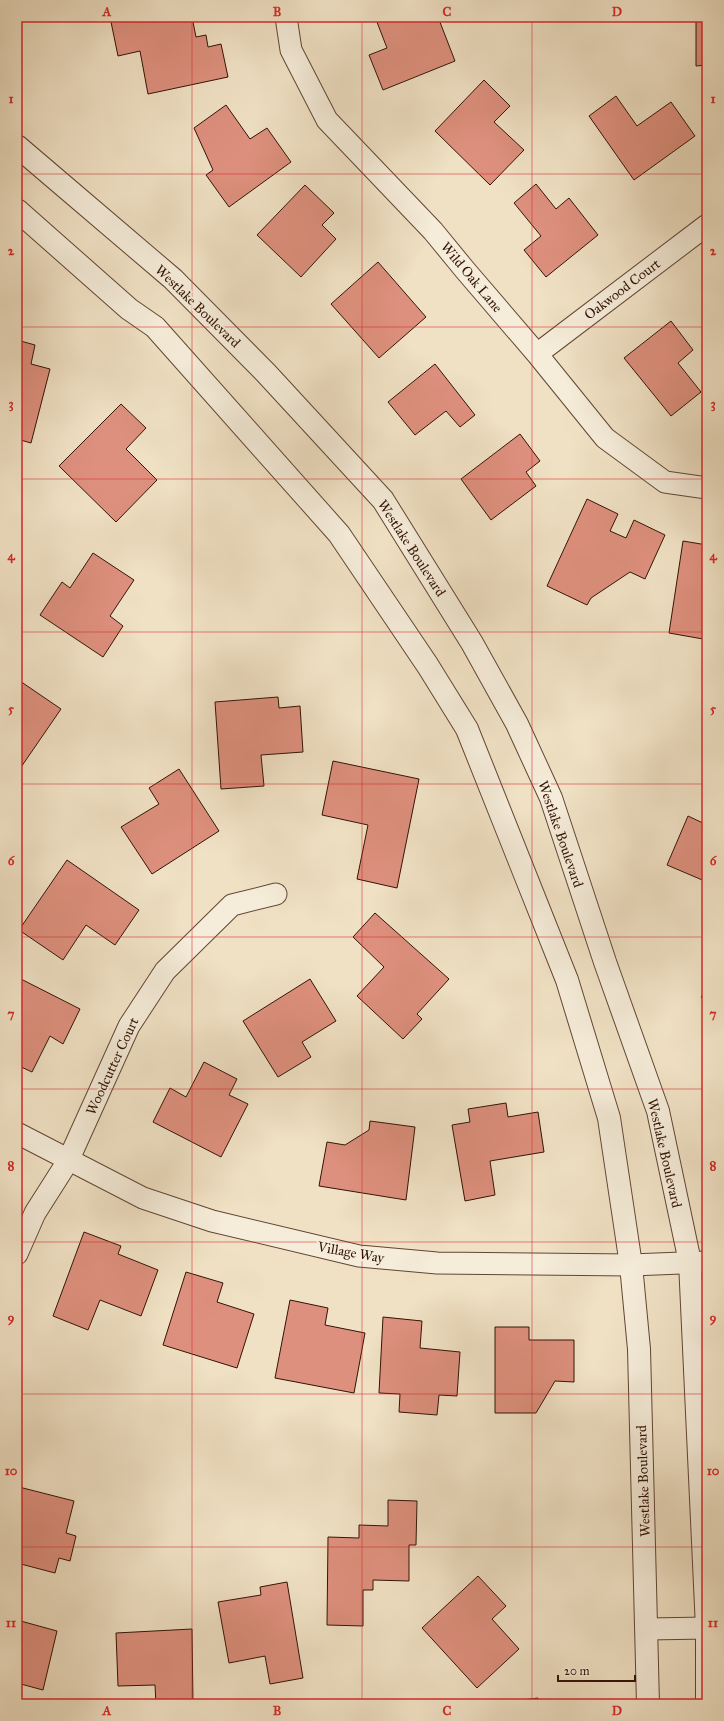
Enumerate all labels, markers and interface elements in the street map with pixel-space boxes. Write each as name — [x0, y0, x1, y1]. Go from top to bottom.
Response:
text: A — [102, 4, 112, 20]
text: B — [273, 4, 282, 20]
text: C — [443, 4, 452, 20]
text: D — [612, 4, 622, 20]
text: 1 — [8, 91, 14, 107]
text: 1 — [710, 91, 716, 107]
street label: Wild Oak Lane — [437, 239, 506, 316]
text: 2 — [8, 243, 15, 259]
text: 2 — [710, 243, 717, 259]
street label: Oakwood Court — [581, 255, 664, 324]
street label: Westlake Boulevard — [152, 261, 244, 351]
text: 3 — [8, 396, 14, 412]
text: 3 — [710, 396, 716, 412]
street label: Westlake Boulevard — [374, 497, 449, 600]
text: 4 — [7, 548, 15, 564]
text: 4 — [709, 548, 717, 564]
text: 5 — [8, 701, 15, 717]
text: 5 — [710, 701, 717, 717]
street label: Westlake Boulevard — [534, 779, 587, 890]
text: 6 — [8, 853, 16, 869]
text: 6 — [710, 853, 718, 869]
text: 7 — [8, 1006, 15, 1022]
text: 7 — [710, 1006, 717, 1022]
street label: Woodcutter Court — [82, 1015, 143, 1118]
street label: Westlake Boulevard — [644, 1097, 685, 1209]
text: 8 — [8, 1158, 15, 1174]
text: 8 — [710, 1158, 717, 1174]
street label: Village Way — [315, 1238, 386, 1267]
text: 9 — [8, 1310, 15, 1326]
text: 9 — [710, 1310, 717, 1326]
street label: Westlake Boulevard — [633, 1425, 654, 1537]
text: 10 — [5, 1463, 18, 1479]
text: 10 — [707, 1463, 720, 1479]
text: 11 — [6, 1615, 16, 1631]
text: 11 — [708, 1615, 718, 1631]
scale bar — [558, 1657, 635, 1683]
text: 20 m — [564, 1664, 590, 1678]
text: A — [102, 1703, 112, 1719]
text: B — [273, 1703, 282, 1719]
text: C — [443, 1703, 452, 1719]
text: D — [612, 1703, 622, 1719]

